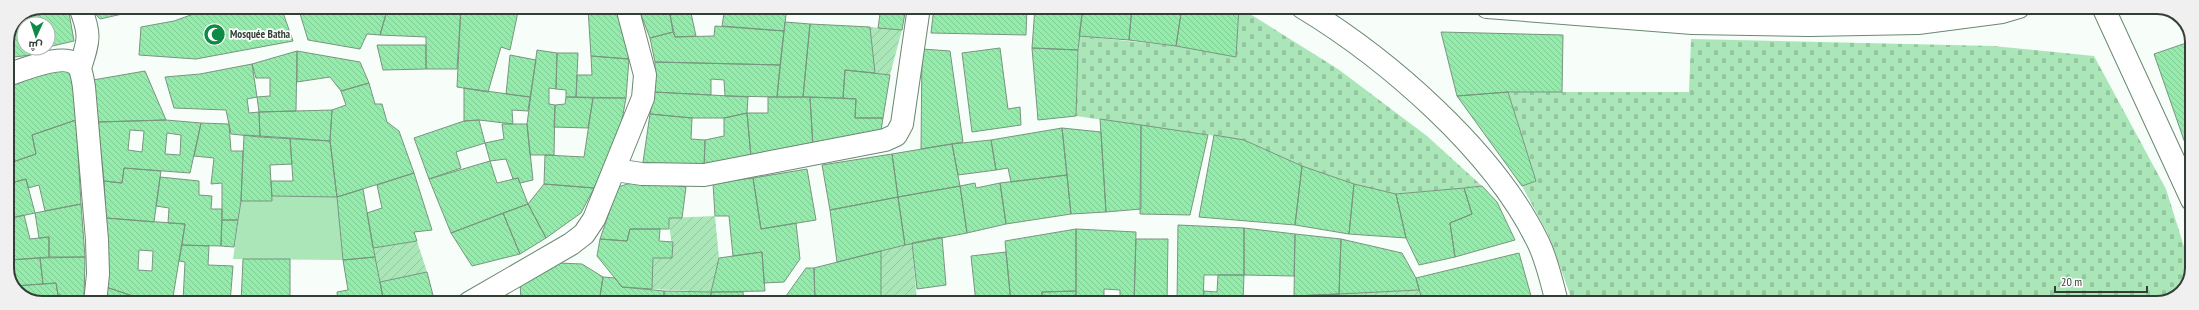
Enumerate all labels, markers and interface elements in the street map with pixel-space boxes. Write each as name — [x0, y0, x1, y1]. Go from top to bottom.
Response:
north arrow — [16, 16, 56, 56]
mosque icon: Mosquée Batha — [202, 21, 228, 47]
place label: Mosquée Batha — [230, 27, 291, 41]
text: ش — [28, 39, 43, 53]
scale bar — [2055, 268, 2147, 294]
text: 20 m — [2061, 274, 2082, 289]

